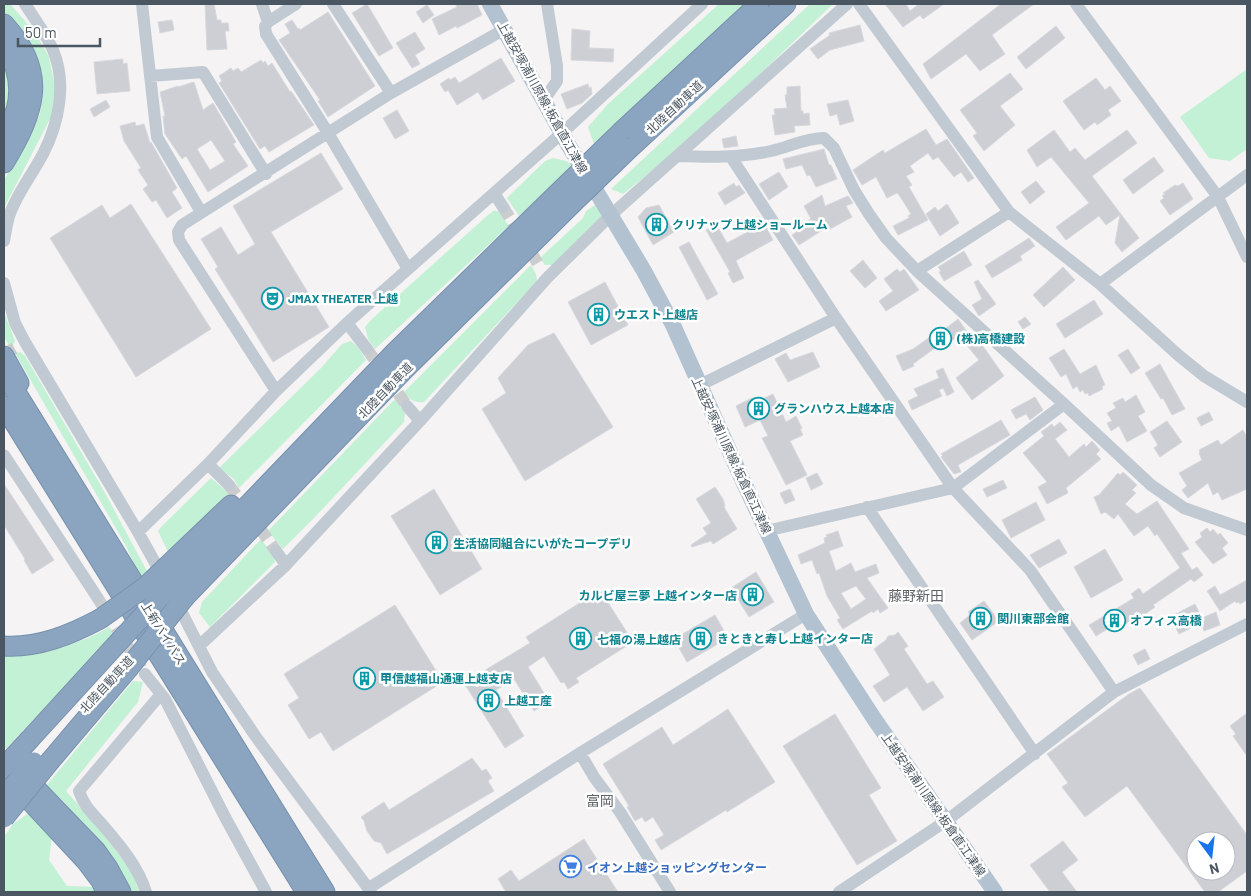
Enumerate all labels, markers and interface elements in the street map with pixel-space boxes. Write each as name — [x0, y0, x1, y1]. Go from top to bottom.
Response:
scale bar — [18, 15, 100, 47]
street label: 上越安塚浦川原線;板倉直江津線 — [495, 19, 591, 175]
text: 50 m — [25, 23, 57, 41]
street label: 北陸自動車道 — [643, 77, 705, 137]
building icon: クリナップ上越ショールーム — [644, 212, 668, 236]
place label: クリナップ上越ショールーム — [672, 217, 828, 231]
theatre icon: JMAX THEATER 上越 — [260, 286, 284, 310]
place label: JMAX THEATER 上越 — [288, 291, 398, 305]
building icon: ウエスト上越店 — [586, 302, 610, 326]
place label: ウエスト上越店 — [614, 307, 698, 321]
building icon: (株)高橋建設 — [929, 326, 953, 350]
place label: (株)高橋建設 — [956, 331, 1025, 345]
street label: 北陸自動車道 — [355, 359, 415, 421]
street label: 上越安塚浦川原線;板倉直江津線 — [689, 374, 775, 536]
building icon: グランハウス上越本店 — [746, 396, 770, 420]
place label: グランハウス上越本店 — [774, 401, 894, 415]
building icon: 生活協同組合にいがたコープデリ — [425, 531, 449, 555]
place label: 生活協同組合にいがたコープデリ — [453, 536, 632, 550]
building icon: カルビ屋三夢 上越インター店 — [741, 583, 765, 607]
district label: 藤野新田 — [888, 587, 944, 604]
place label: カルビ屋三夢 上越インター店 — [579, 588, 737, 602]
street label: 上新バイパス — [139, 599, 189, 667]
building icon: 関川東部会館 — [969, 606, 993, 630]
building icon: オフィス高橋 — [1102, 608, 1126, 632]
place label: 関川東部会館 — [997, 611, 1069, 625]
place label: オフィス高橋 — [1130, 613, 1203, 627]
building icon: きときと寿し上越インター店 — [689, 626, 713, 650]
building icon: 七福の湯上越店 — [569, 627, 593, 651]
place label: きときと寿し上越インター店 — [717, 631, 873, 645]
place label: 七福の湯上越店 — [597, 632, 681, 646]
street label: 北陸自動車道 — [76, 653, 136, 715]
building icon: 甲信越福山通運上越支店 — [352, 666, 376, 690]
place label: 甲信越福山通運上越支店 — [380, 671, 512, 685]
building icon: 上越工産 — [476, 688, 500, 712]
place label: 上越工産 — [504, 693, 552, 707]
street label: 上越安塚浦川原線;板倉直江津線 — [879, 730, 989, 878]
district label: 富岡 — [586, 792, 614, 809]
north arrow — [1186, 831, 1236, 881]
supermarket icon: イオン上越ショッピングセンター — [559, 855, 583, 879]
place label: イオン上越ショッピングセンター — [587, 860, 767, 874]
text: N — [1208, 860, 1221, 878]

